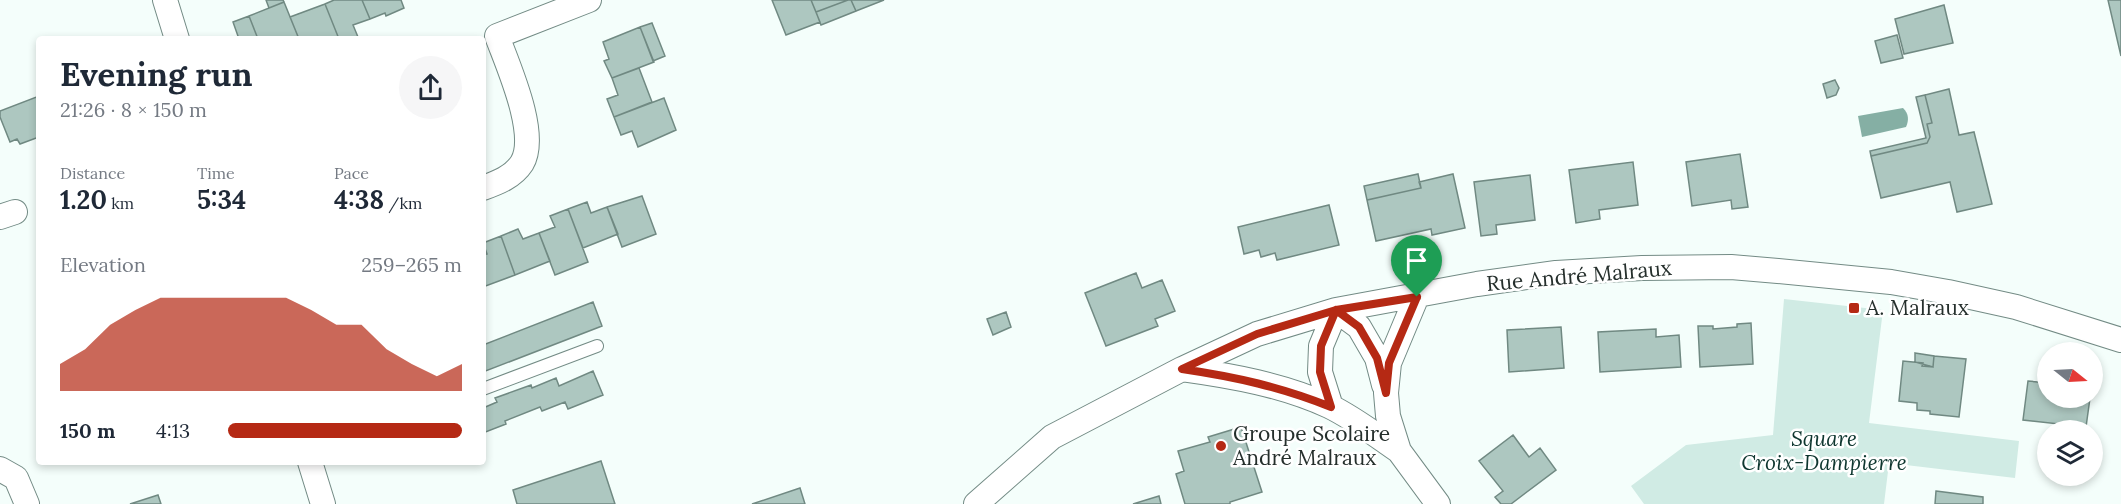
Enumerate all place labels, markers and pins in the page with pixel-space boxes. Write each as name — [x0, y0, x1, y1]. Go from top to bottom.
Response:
pin — [1391, 235, 1442, 297]
place label: A. Malraux — [1865, 294, 1969, 321]
marker: A. Malraux — [1847, 301, 1861, 315]
place label: Groupe Scolaire André Malraux — [1232, 420, 1390, 471]
marker: Groupe Scolaire André Malraux — [1214, 439, 1228, 453]

